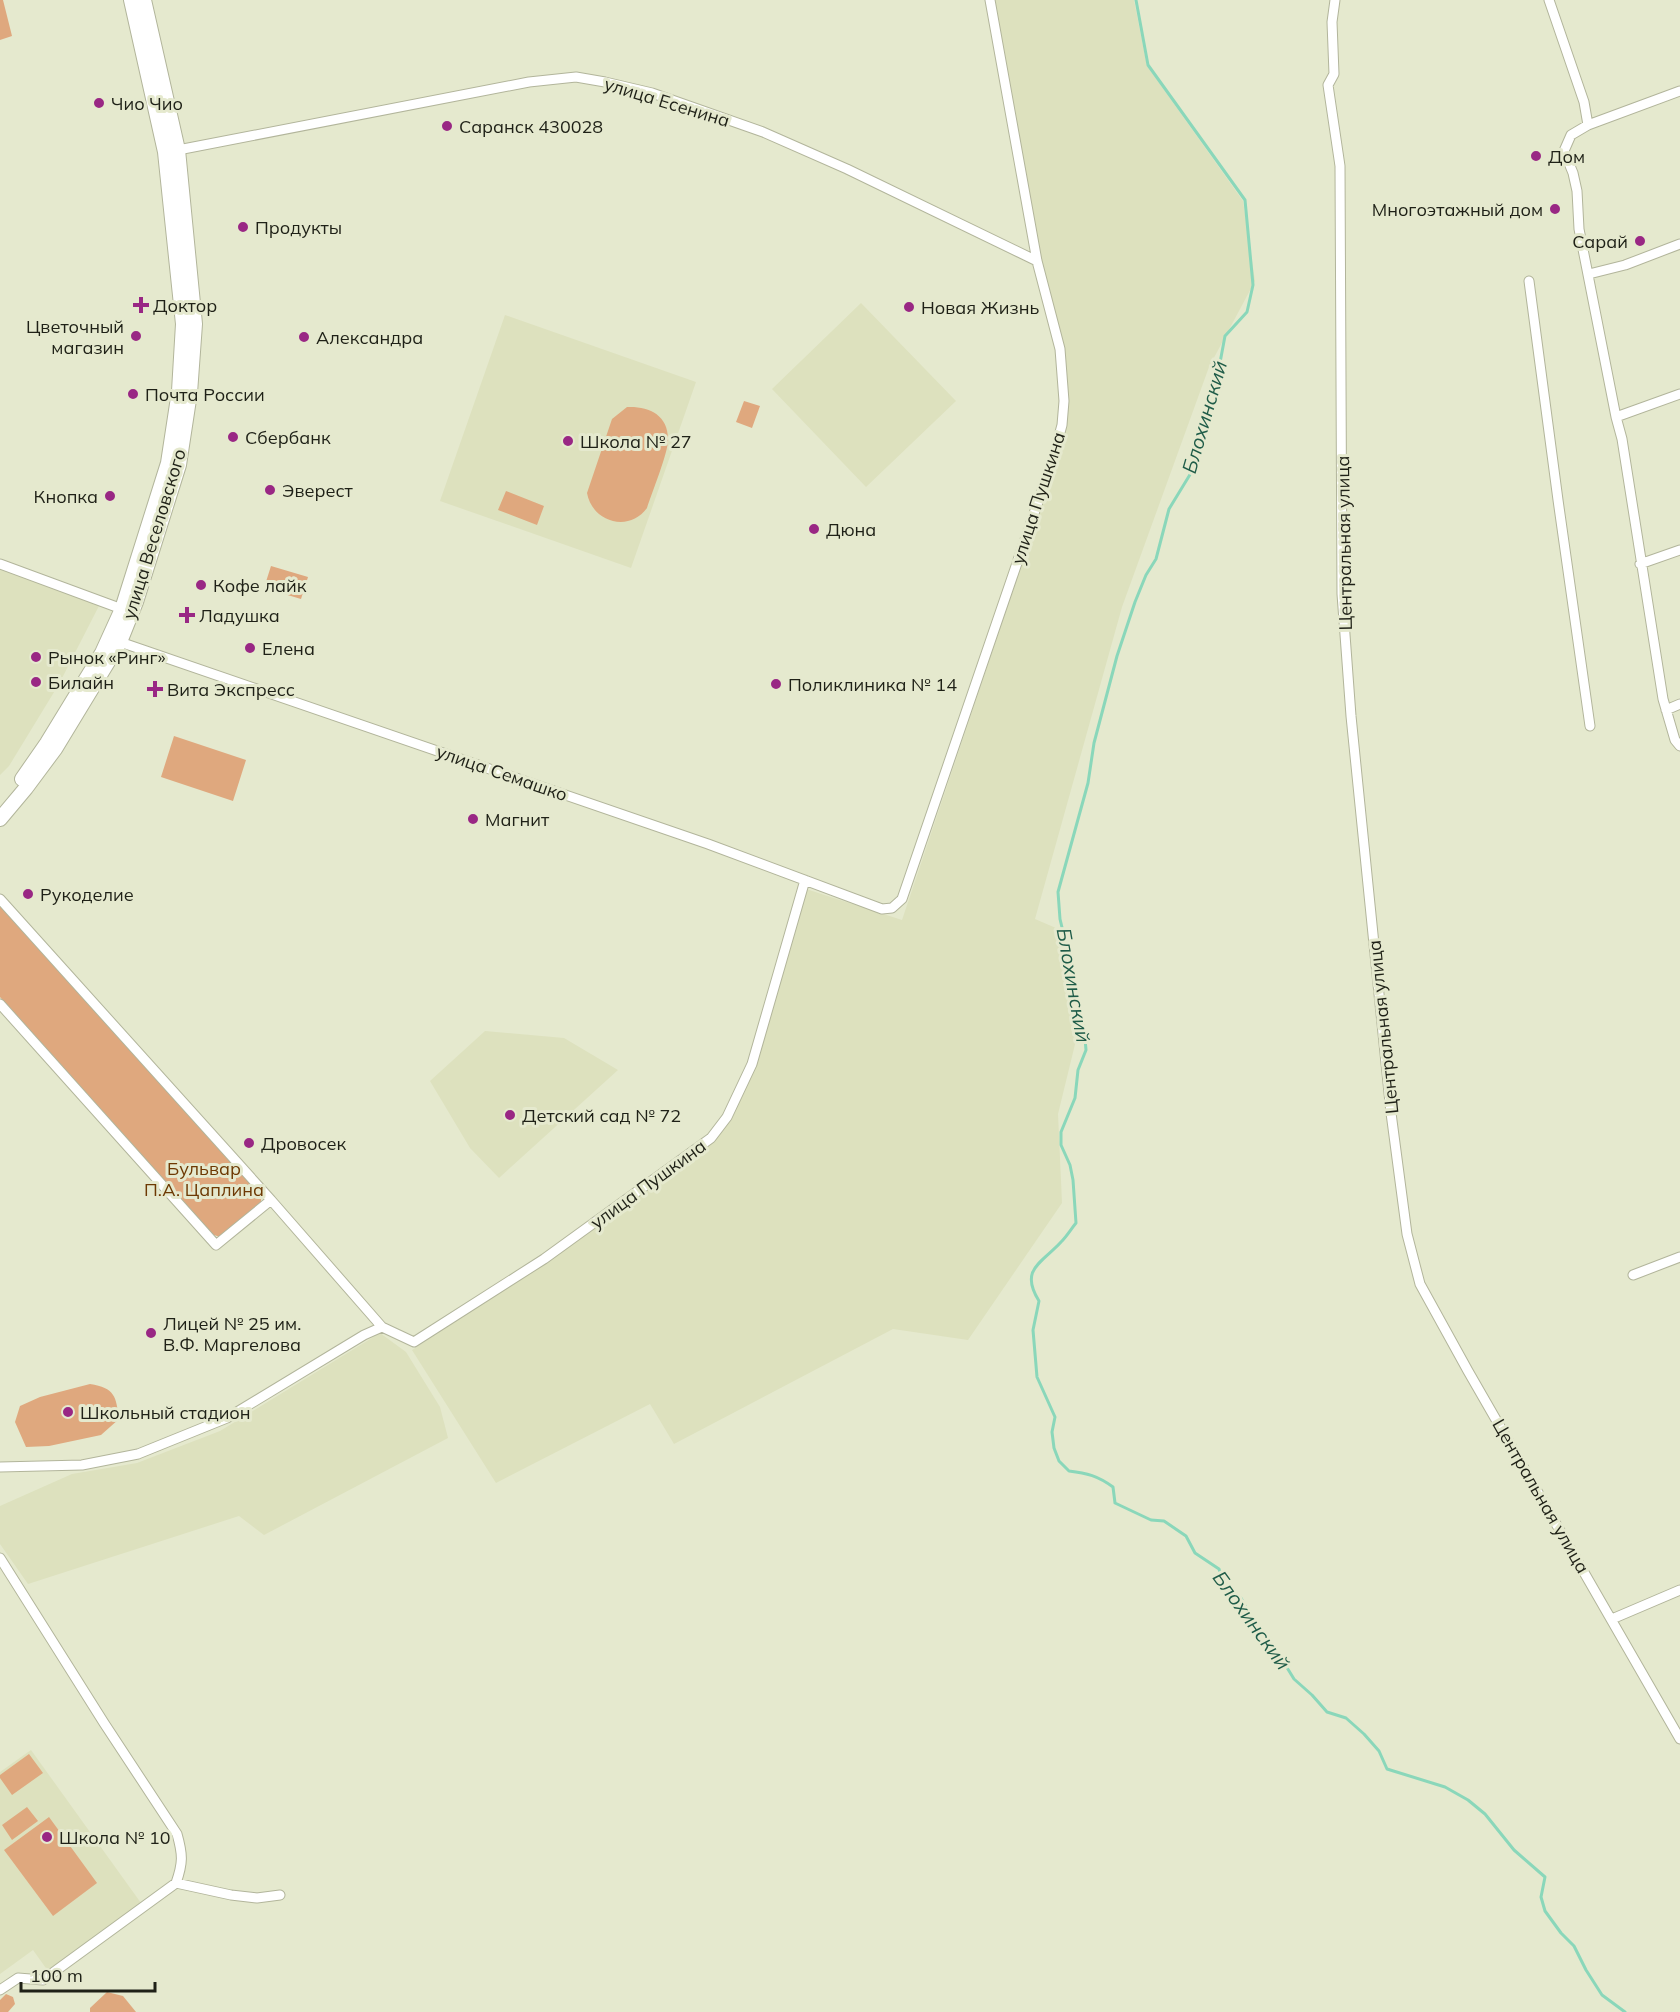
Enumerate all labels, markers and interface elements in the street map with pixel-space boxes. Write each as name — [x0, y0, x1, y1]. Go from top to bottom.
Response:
street label: улица Есенина — [601, 72, 733, 132]
place label: Чио Чио — [111, 92, 183, 115]
marker: Чио Чио — [92, 96, 106, 110]
place label: Саранск 430028 — [459, 115, 603, 138]
marker: Саранск 430028 — [440, 119, 454, 133]
place label: Дом — [1548, 145, 1585, 168]
marker: Дом — [1529, 149, 1543, 163]
place label: Многоэтажный дом — [1372, 198, 1543, 221]
marker: Многоэтажный дом — [1548, 202, 1562, 216]
place label: Продукты — [255, 216, 342, 239]
marker: Продукты — [236, 220, 250, 234]
place label: Сарай — [1572, 230, 1628, 253]
marker: Сарай — [1633, 234, 1647, 248]
place label: Доктор — [153, 294, 217, 317]
place label: Новая Жизнь — [921, 296, 1039, 319]
marker: Доктор — [134, 298, 148, 312]
marker: Новая Жизнь — [902, 300, 916, 314]
place label: Цветочный магазин — [26, 315, 124, 359]
place label: Александра — [316, 326, 423, 349]
marker: Цветочный магазин — [129, 329, 143, 343]
marker: Александра — [297, 330, 311, 344]
water label: Блохинский — [1176, 358, 1232, 476]
place label: Почта России — [145, 383, 265, 406]
marker: Почта России — [126, 387, 140, 401]
place label: Сбербанк — [245, 426, 331, 449]
street label: улица Пушкина — [1006, 429, 1070, 567]
marker: Сбербанк — [226, 430, 240, 444]
place label: Школа № 27 — [580, 430, 692, 453]
marker: Школа № 27 — [561, 434, 575, 448]
street label: улица Веселовского — [117, 446, 191, 622]
street label: Центральная улица — [1331, 456, 1357, 630]
place label: Эверест — [282, 479, 353, 502]
marker: Эверест — [263, 483, 277, 497]
place label: Кнопка — [34, 485, 98, 508]
marker: Кнопка — [103, 489, 117, 503]
place label: Дюна — [826, 518, 876, 541]
marker: Дюна — [807, 522, 821, 536]
place label: Кофе лайк — [213, 574, 307, 597]
marker: Кофе лайк — [194, 578, 208, 592]
place label: Ладушка — [199, 604, 280, 627]
marker: Ладушка — [180, 608, 194, 622]
place label: Елена — [262, 637, 315, 660]
marker: Елена — [243, 641, 257, 655]
place label: Рынок «Ринг» — [48, 646, 166, 669]
marker: Рынок «Ринг» — [29, 650, 43, 664]
place label: Билайн — [48, 671, 114, 694]
place label: Поликлиника № 14 — [788, 673, 957, 696]
marker: Билайн — [29, 675, 43, 689]
marker: Поликлиника № 14 — [769, 677, 783, 691]
place label: Вита Экспресс — [167, 678, 295, 701]
marker: Вита Экспресс — [148, 682, 162, 696]
street label: улица Семашко — [433, 740, 571, 806]
place label: Магнит — [485, 808, 550, 831]
marker: Магнит — [466, 812, 480, 826]
place label: Рукоделие — [40, 883, 134, 906]
marker: Рукоделие — [21, 887, 35, 901]
water label: Блохинский — [1052, 926, 1096, 1044]
street label: Центральная улица — [1362, 939, 1404, 1115]
place label: Детский сад № 72 — [522, 1104, 681, 1127]
marker: Детский сад № 72 — [503, 1108, 517, 1122]
place label: Дровосек — [261, 1132, 346, 1155]
street label: улица Пушкина — [586, 1134, 710, 1234]
marker: Дровосек — [242, 1136, 256, 1150]
park label: Бульвар П.А. Цаплина — [144, 1157, 264, 1201]
place label: Лицей № 25 им. В.Ф. Маргелова — [163, 1312, 301, 1356]
marker: Лицей № 25 им. В.Ф. Маргелова — [144, 1326, 158, 1340]
place label: Школьный стадион — [80, 1401, 251, 1424]
marker: Школьный стадион — [61, 1405, 75, 1419]
street label: Центральная улица — [1487, 1415, 1595, 1577]
water label: Блохинский — [1208, 1566, 1296, 1674]
place label: Школа № 10 — [59, 1826, 171, 1849]
marker: Школа № 10 — [40, 1830, 54, 1844]
scale bar — [21, 1955, 154, 1993]
text: 100 m — [30, 1964, 83, 1987]

